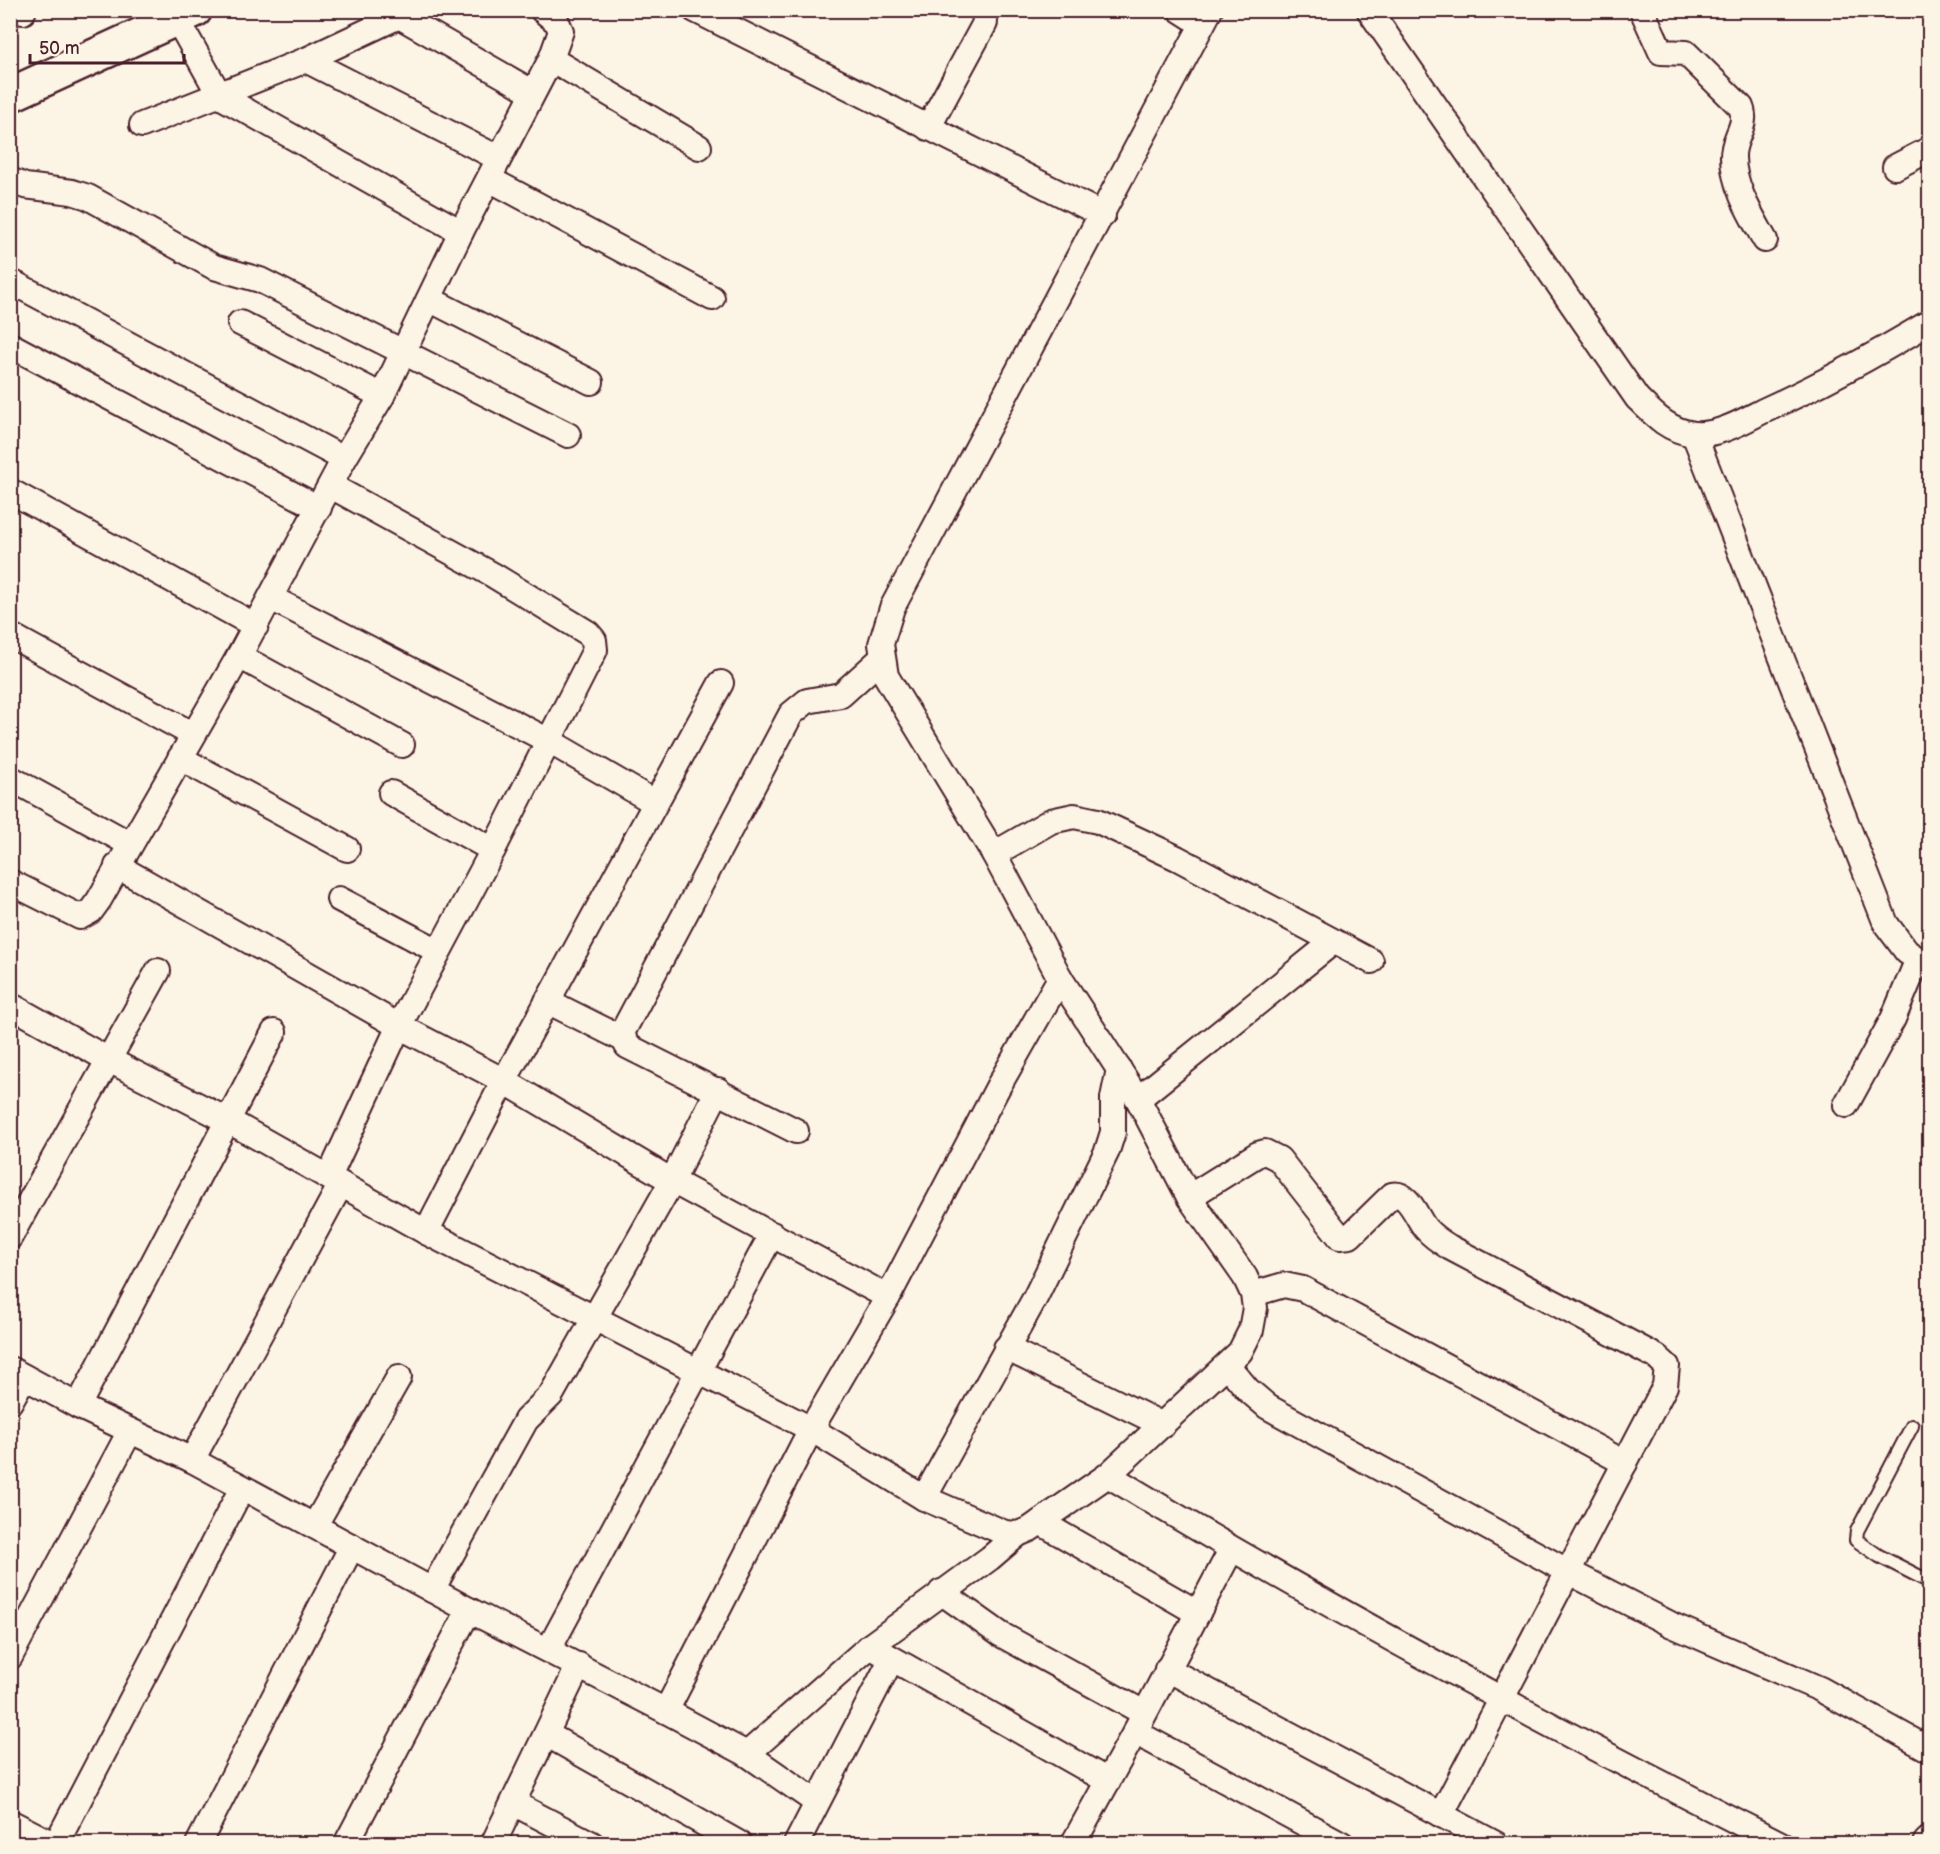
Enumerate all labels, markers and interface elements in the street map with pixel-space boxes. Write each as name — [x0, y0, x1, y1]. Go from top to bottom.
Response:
scale bar — [30, 27, 184, 65]
text: 50 m — [39, 38, 80, 59]

